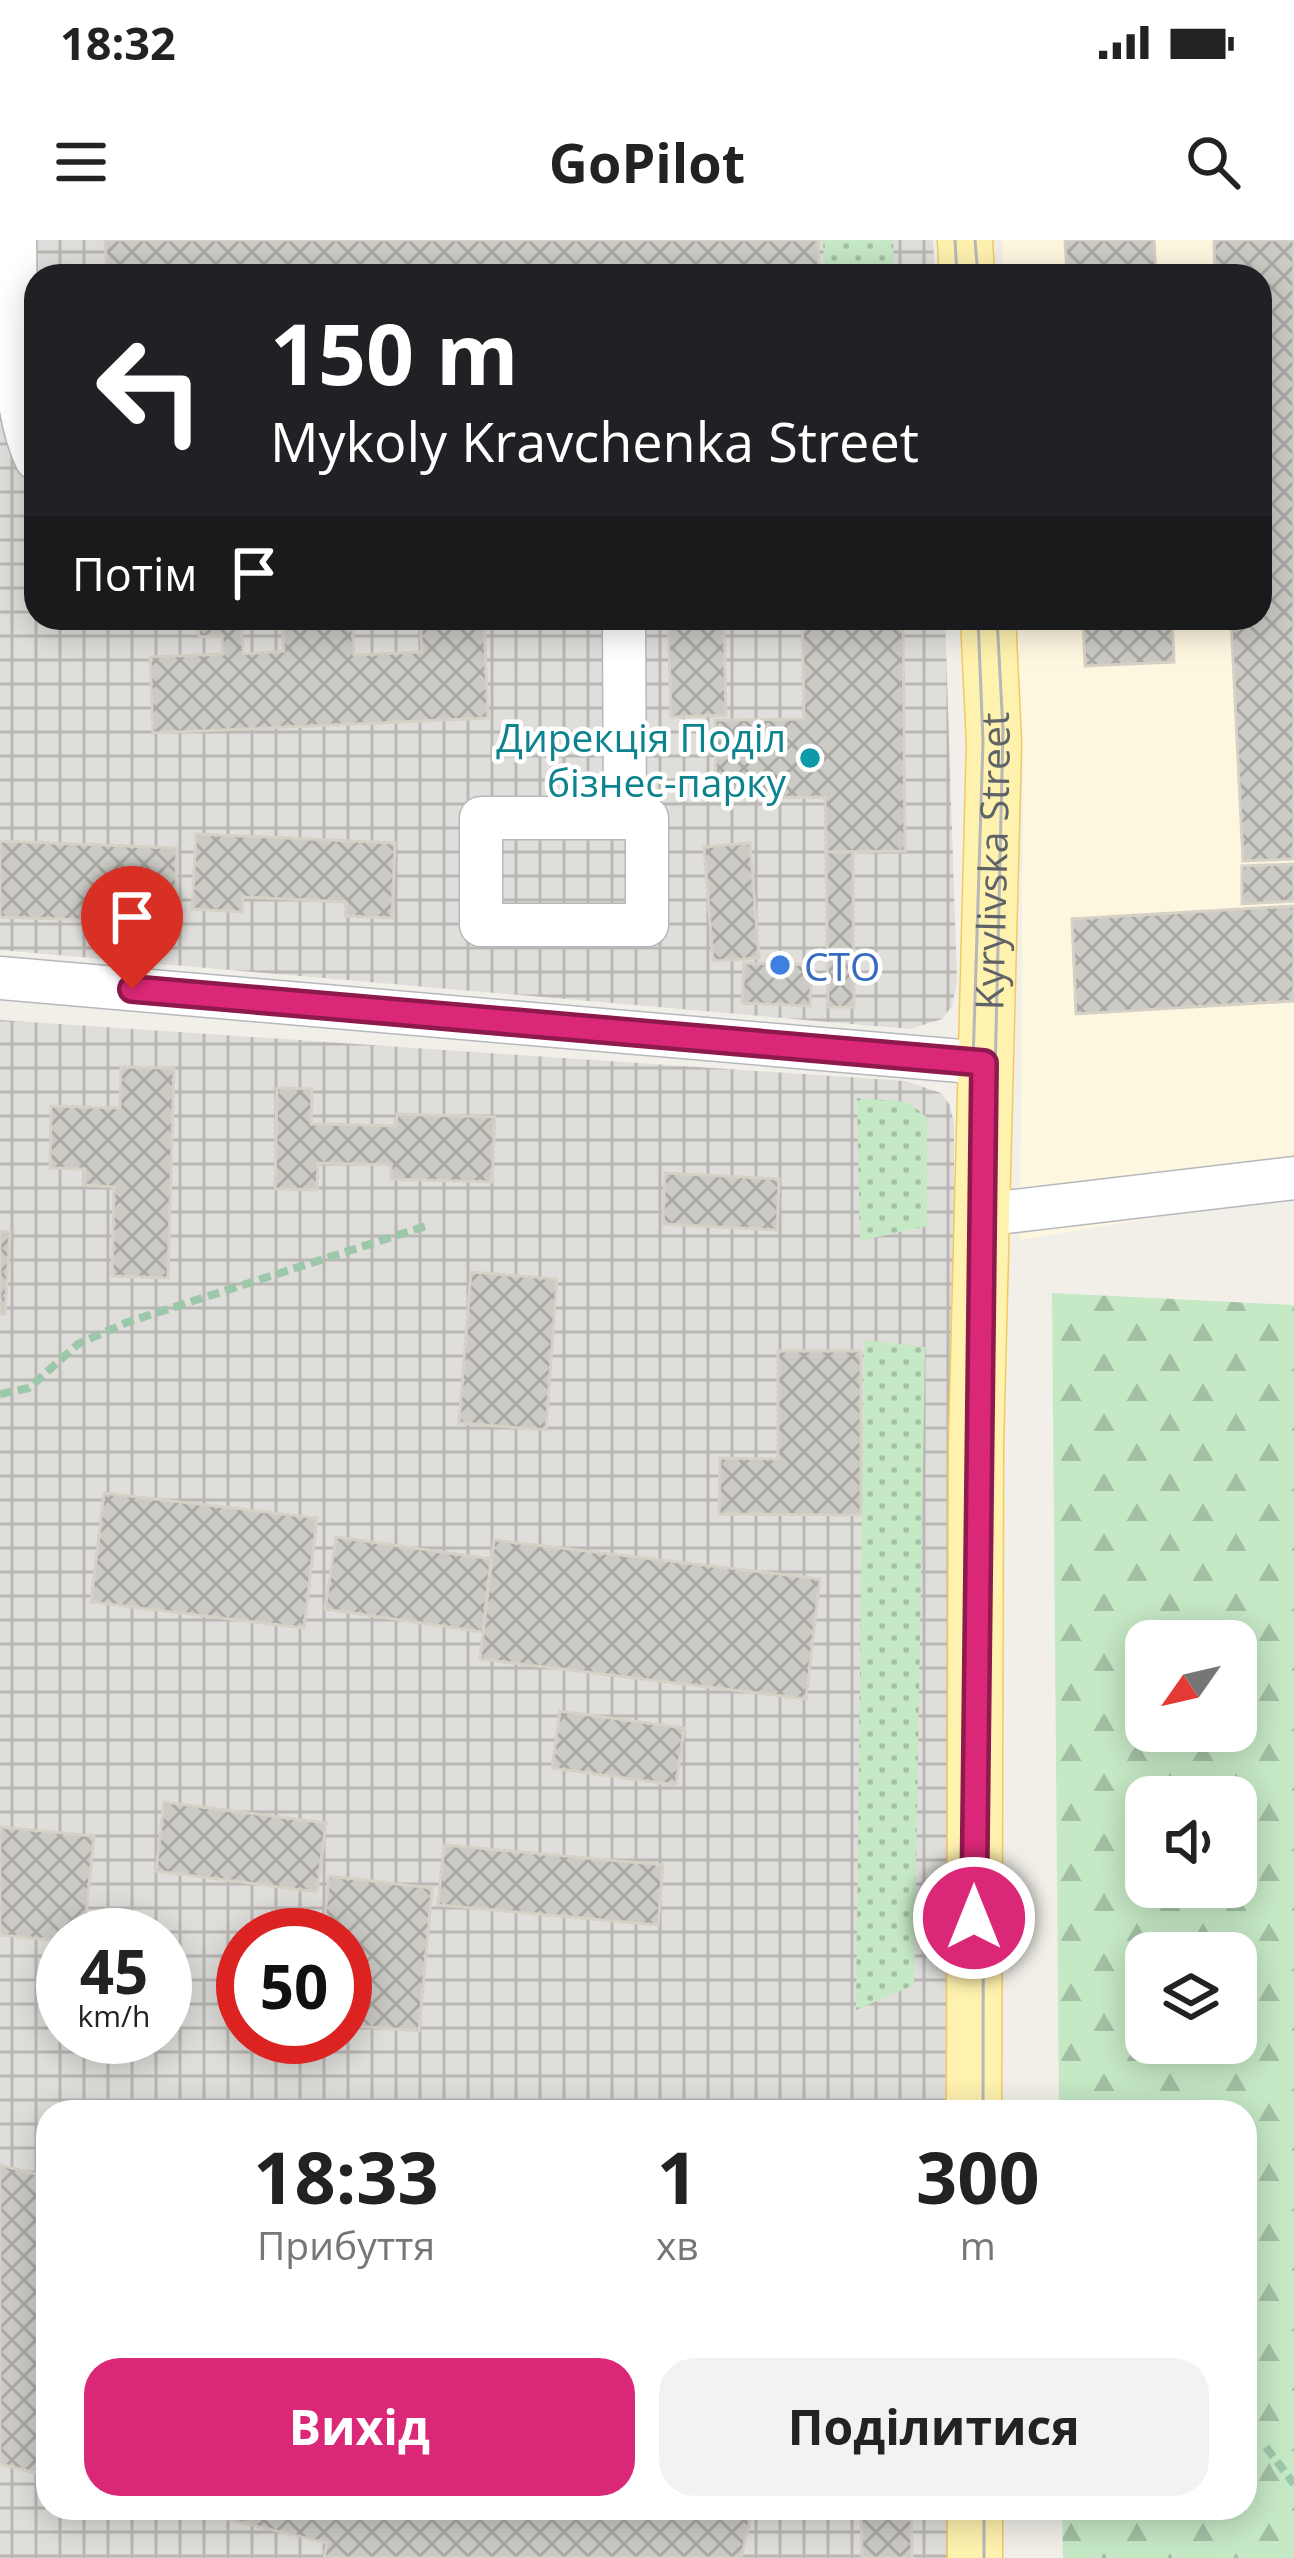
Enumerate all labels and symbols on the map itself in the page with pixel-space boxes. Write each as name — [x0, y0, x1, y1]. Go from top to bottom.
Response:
place label: Дирекція Поділ бізнес-парку — [496, 710, 786, 808]
street label: Kyrylivska Street — [961, 711, 1021, 1011]
marker: Дирекція Поділ бізнес-парку — [797, 745, 823, 771]
pin — [81, 866, 183, 989]
place label: СТО — [804, 939, 880, 992]
marker: СТО — [767, 952, 793, 978]
north arrow — [1125, 1620, 1257, 1752]
position arrow — [911, 1855, 1037, 1981]
speed limit sign: 50 — [216, 1908, 372, 2064]

